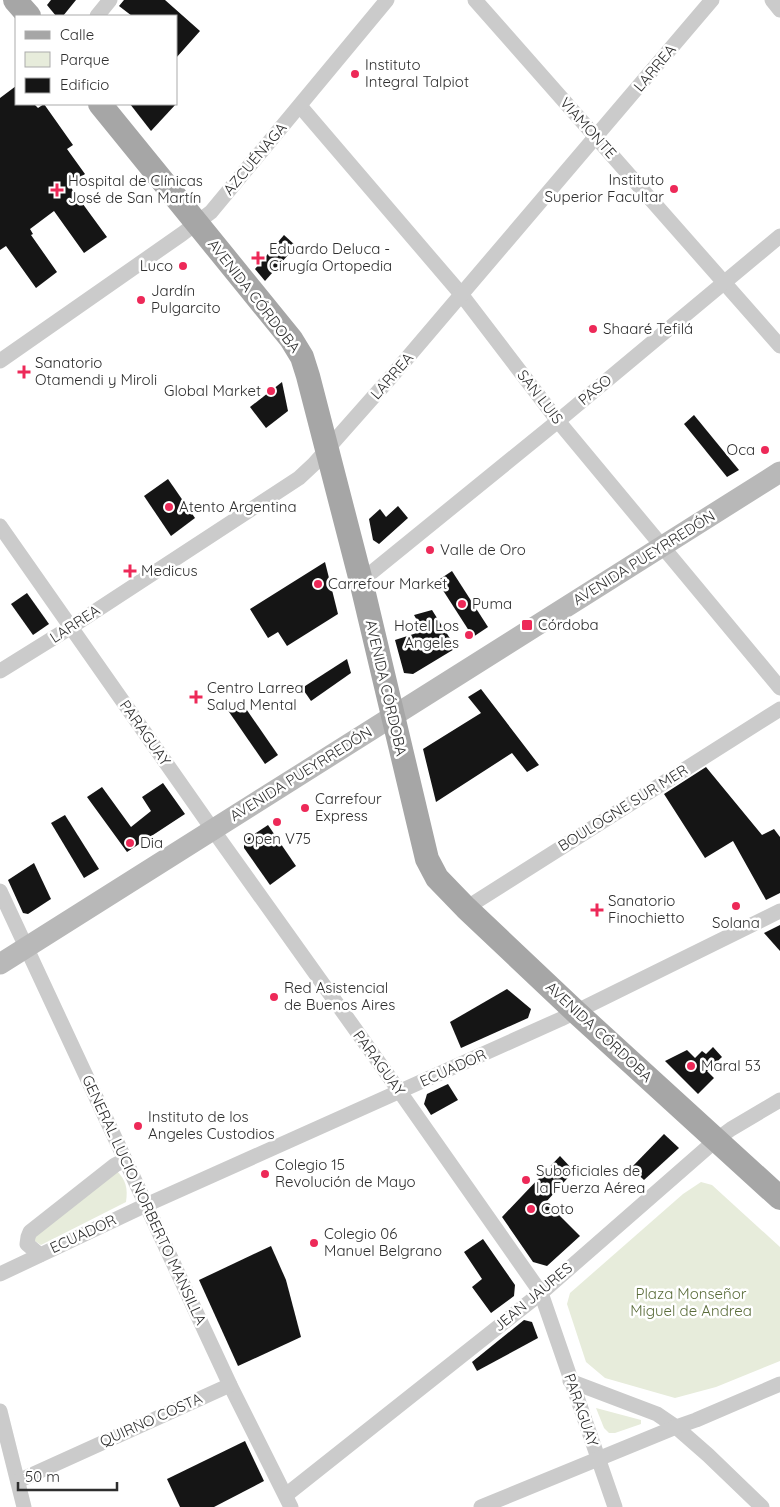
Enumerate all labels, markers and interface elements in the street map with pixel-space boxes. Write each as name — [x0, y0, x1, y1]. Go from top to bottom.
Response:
legend — [15, 15, 178, 105]
text: Calle — [60, 25, 94, 44]
street label: LARREA — [629, 40, 680, 95]
text: Parque — [60, 50, 110, 69]
place label: Instituto Integral Talpiot — [365, 55, 469, 91]
marker: Instituto Integral Talpiot — [349, 68, 361, 80]
text: Edificio — [60, 75, 109, 94]
street label: VIAMONTE — [556, 93, 621, 162]
street label: AZCUÉNAGA — [219, 118, 291, 199]
place label: Instituto Superior Facultar — [545, 170, 664, 206]
place label: Hospital de Clínicas José de San Martín — [68, 171, 203, 207]
marker: Hospital de Clínicas José de San Martín — [50, 183, 64, 197]
marker: Instituto Superior Facultar — [668, 183, 680, 195]
street label: AVENIDA CÓRDOBA — [204, 235, 305, 357]
place label: Eduardo Deluca - Cirugía Ortopedia — [269, 239, 392, 275]
marker: Eduardo Deluca - Cirugía Ortopedia — [251, 251, 265, 265]
place label: Luco — [140, 256, 173, 275]
marker: Luco — [177, 260, 189, 272]
place label: Jardín Pulgarcito — [151, 281, 221, 317]
marker: Jardín Pulgarcito — [135, 294, 147, 306]
place label: Shaaré Tefilá — [603, 319, 693, 338]
marker: Shaaré Tefilá — [587, 323, 599, 335]
street label: LARREA — [366, 348, 417, 403]
place label: Sanatorio Otamendi y Miroli — [35, 353, 157, 389]
marker: Sanatorio Otamendi y Miroli — [17, 365, 31, 379]
street label: SAN LUIS — [513, 366, 567, 428]
street label: PASO — [574, 370, 615, 409]
place label: Global Market — [164, 381, 261, 400]
marker: Global Market — [265, 385, 277, 397]
place label: Oca — [727, 440, 755, 459]
marker: Oca — [759, 444, 771, 456]
place label: Atento Argentina — [179, 497, 296, 516]
marker: Atento Argentina — [163, 501, 175, 513]
street label: AVENIDA PUEYRREDÓN — [569, 506, 718, 609]
place label: Valle de Oro — [440, 540, 526, 559]
marker: Valle de Oro — [424, 544, 436, 556]
place label: Medicus — [141, 561, 198, 580]
marker: Medicus — [123, 564, 137, 578]
place label: Carrefour Market — [328, 574, 447, 593]
marker: Carrefour Market — [312, 578, 324, 590]
place label: Puma — [472, 594, 512, 613]
marker: Puma — [456, 598, 468, 610]
street label: LARREA — [46, 600, 104, 647]
place label: Córdoba — [538, 615, 599, 634]
place label: Hotel Los Angeles — [394, 616, 459, 652]
street label: AVENIDA CÓRDOBA — [362, 618, 411, 758]
marker: Córdoba — [520, 618, 534, 632]
marker: Hotel Los Angeles — [463, 629, 475, 641]
place label: Centro Larrea Salud Mental — [207, 678, 304, 714]
marker: Centro Larrea Salud Mental — [189, 690, 203, 704]
street label: PARAGUAY — [116, 696, 175, 770]
street label: AVENIDA PUEYRREDÓN — [226, 722, 375, 825]
street label: BOULOGNE SUR MER — [554, 760, 691, 855]
place label: Carrefour Express — [315, 789, 382, 825]
marker: Carrefour Express — [299, 802, 311, 814]
marker: Open V75 — [271, 816, 283, 828]
place label: Open V75 — [243, 829, 311, 848]
place label: Dia — [140, 833, 163, 852]
marker: Dia — [124, 837, 136, 849]
place label: Sanatorio Finochietto — [608, 891, 685, 927]
marker: Solana — [730, 900, 742, 912]
marker: Sanatorio Finochietto — [590, 903, 604, 917]
place label: Solana — [712, 913, 760, 932]
street label: AVENIDA CÓRDOBA — [542, 977, 657, 1086]
place label: Red Asistencial de Buenos Aires — [284, 978, 395, 1014]
marker: Red Asistencial de Buenos Aires — [268, 991, 280, 1003]
street label: PARAGUAY — [349, 1026, 410, 1100]
street label: ECUADOR — [417, 1044, 489, 1091]
place label: Maral 53 — [701, 1056, 761, 1075]
marker: Maral 53 — [685, 1060, 697, 1072]
street label: GENERAL LUCIO NORBERTO MANSILLA — [78, 1072, 211, 1328]
place label: Instituto de los Angeles Custodios — [148, 1107, 275, 1143]
marker: Instituto de los Angeles Custodios — [132, 1120, 144, 1132]
place label: Colegio 15 Revolución de Mayo — [275, 1155, 416, 1191]
place label: Suboficiales de la Fuerza Aérea — [536, 1161, 645, 1197]
marker: Colegio 15 Revolución de Mayo — [259, 1168, 271, 1180]
marker: Suboficiales de la Fuerza Aérea — [520, 1174, 532, 1186]
place label: Coto — [541, 1199, 574, 1218]
marker: Coto — [525, 1203, 537, 1215]
street label: ECUADOR — [47, 1210, 119, 1257]
place label: Colegio 06 Manuel Belgrano — [324, 1224, 442, 1260]
marker: Colegio 06 Manuel Belgrano — [308, 1237, 320, 1249]
street label: JEAN JAURES — [489, 1258, 576, 1335]
park label: Plaza Monseñor Miguel de Andrea — [630, 1284, 752, 1320]
street label: PARAGUAY — [560, 1371, 603, 1450]
street label: QUIRNO COSTA — [97, 1388, 205, 1451]
scale bar — [18, 1460, 116, 1492]
text: 50 m — [25, 1467, 60, 1486]

